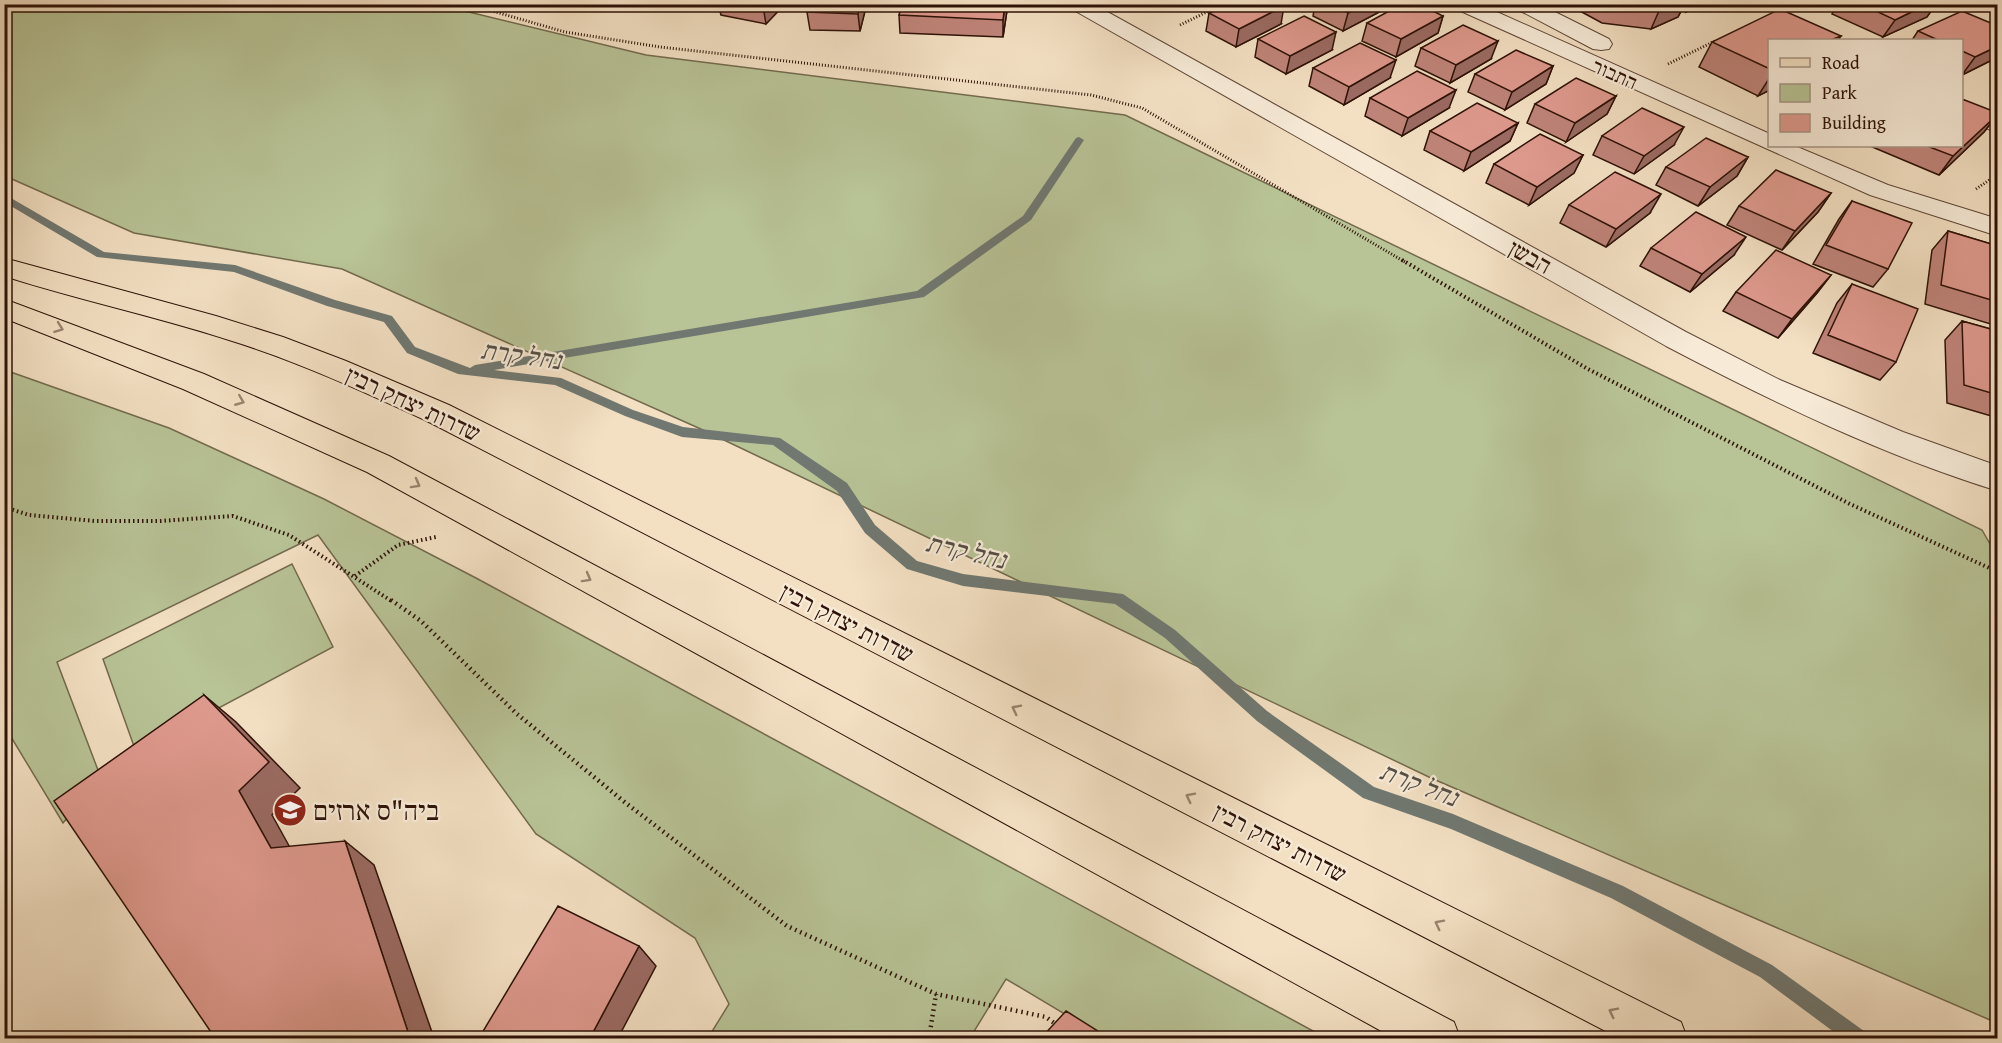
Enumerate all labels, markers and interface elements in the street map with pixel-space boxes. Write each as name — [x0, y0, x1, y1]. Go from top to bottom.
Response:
legend — [1768, 39, 1963, 147]
text: Road — [1822, 49, 1860, 76]
street label: התבור — [1588, 51, 1642, 96]
text: Park — [1822, 79, 1858, 106]
text: Building — [1822, 109, 1886, 136]
street label: הבשן — [1502, 230, 1558, 283]
one-way arrow — [53, 321, 64, 333]
water label: נחל קרת — [478, 330, 566, 380]
street label: שדרות יצחק רבין — [340, 357, 487, 450]
one-way arrow — [234, 394, 245, 406]
one-way arrow — [410, 477, 420, 488]
water label: נחל קרת — [922, 522, 1012, 579]
one-way arrow — [581, 571, 592, 582]
street label: שדרות יצחק רבין — [774, 574, 920, 671]
one-way arrow — [1012, 705, 1023, 716]
water label: נחל קרת — [1374, 751, 1466, 817]
place label: ביה"ס ארזים — [313, 789, 439, 830]
school or university icon: ביה"ס ארזים — [272, 792, 308, 828]
one-way arrow — [1186, 793, 1196, 804]
street label: שדרות יצחק רבין — [1207, 794, 1353, 891]
one-way arrow — [1434, 919, 1445, 931]
one-way arrow — [1608, 1008, 1619, 1019]

